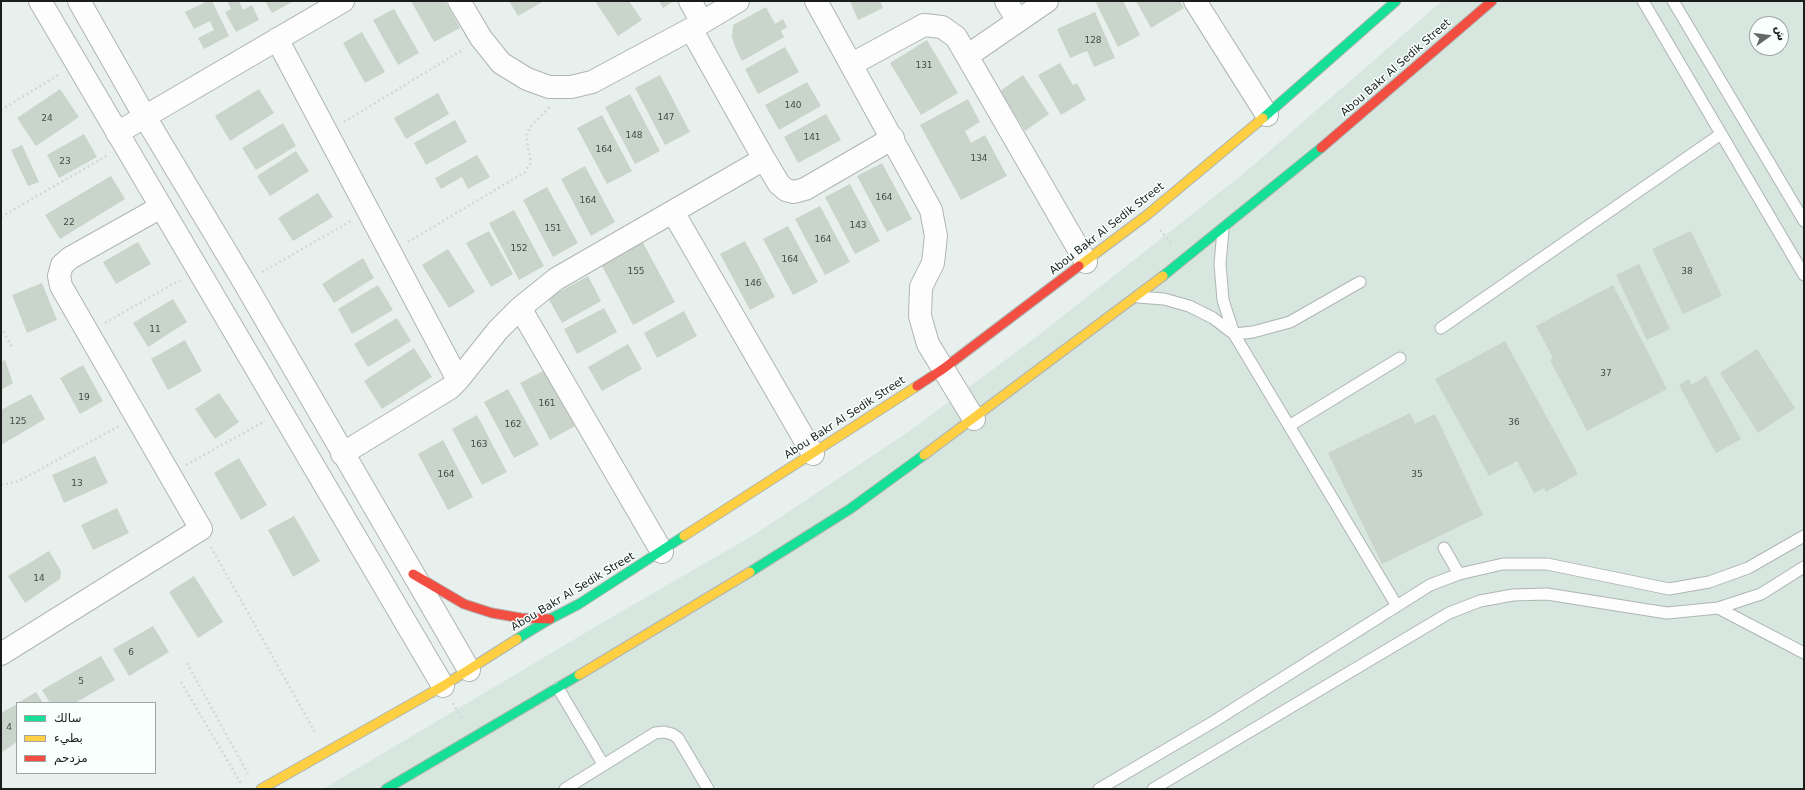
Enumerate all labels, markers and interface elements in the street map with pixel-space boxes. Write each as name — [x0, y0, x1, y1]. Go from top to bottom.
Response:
north arrow — [1749, 16, 1789, 56]
street label: Abou Bakr Al Sedik Street — [1338, 17, 1454, 119]
text: ش — [1772, 24, 1788, 42]
house number: 128 — [1084, 36, 1102, 46]
house number: 131 — [915, 61, 933, 71]
house number: 140 — [784, 101, 802, 111]
house number: 147 — [657, 113, 675, 123]
house number: 24 — [41, 114, 53, 124]
house number: 148 — [625, 131, 643, 141]
house number: 141 — [803, 133, 821, 143]
house number: 164 — [595, 145, 613, 155]
house number: 134 — [970, 154, 988, 164]
house number: 23 — [59, 157, 71, 167]
street label: Abou Bakr Al Sedik Street — [1047, 180, 1167, 278]
house number: 164 — [875, 193, 893, 203]
house number: 164 — [579, 196, 597, 206]
house number: 22 — [63, 218, 75, 228]
house number: 143 — [849, 221, 867, 231]
house number: 151 — [544, 224, 562, 234]
house number: 164 — [814, 235, 832, 245]
house number: 152 — [510, 244, 528, 254]
house number: 164 — [781, 255, 799, 265]
house number: 155 — [627, 267, 645, 277]
house number: 38 — [1681, 267, 1693, 277]
house number: 146 — [744, 279, 762, 289]
house number: 11 — [149, 325, 161, 335]
house number: 37 — [1600, 369, 1612, 379]
street label: Abou Bakr Al Sedik Street — [782, 374, 908, 462]
house number: 19 — [78, 393, 90, 403]
house number: 161 — [538, 399, 556, 409]
house number: 125 — [9, 417, 27, 427]
house number: 36 — [1508, 418, 1520, 428]
house number: 162 — [504, 420, 522, 430]
house number: 163 — [470, 440, 488, 450]
house number: 164 — [437, 470, 455, 480]
house number: 35 — [1411, 470, 1423, 480]
house number: 13 — [71, 479, 83, 489]
street label: Abou Bakr Al Sedik Street — [509, 550, 637, 634]
house number: 14 — [33, 574, 45, 584]
house number: 6 — [128, 648, 134, 658]
house number: 5 — [78, 677, 84, 687]
legend — [16, 702, 156, 774]
text: سالك — [54, 711, 81, 725]
house number: 4 — [6, 723, 12, 733]
text: بطيء — [54, 731, 83, 745]
text: مزدحم — [54, 751, 88, 765]

